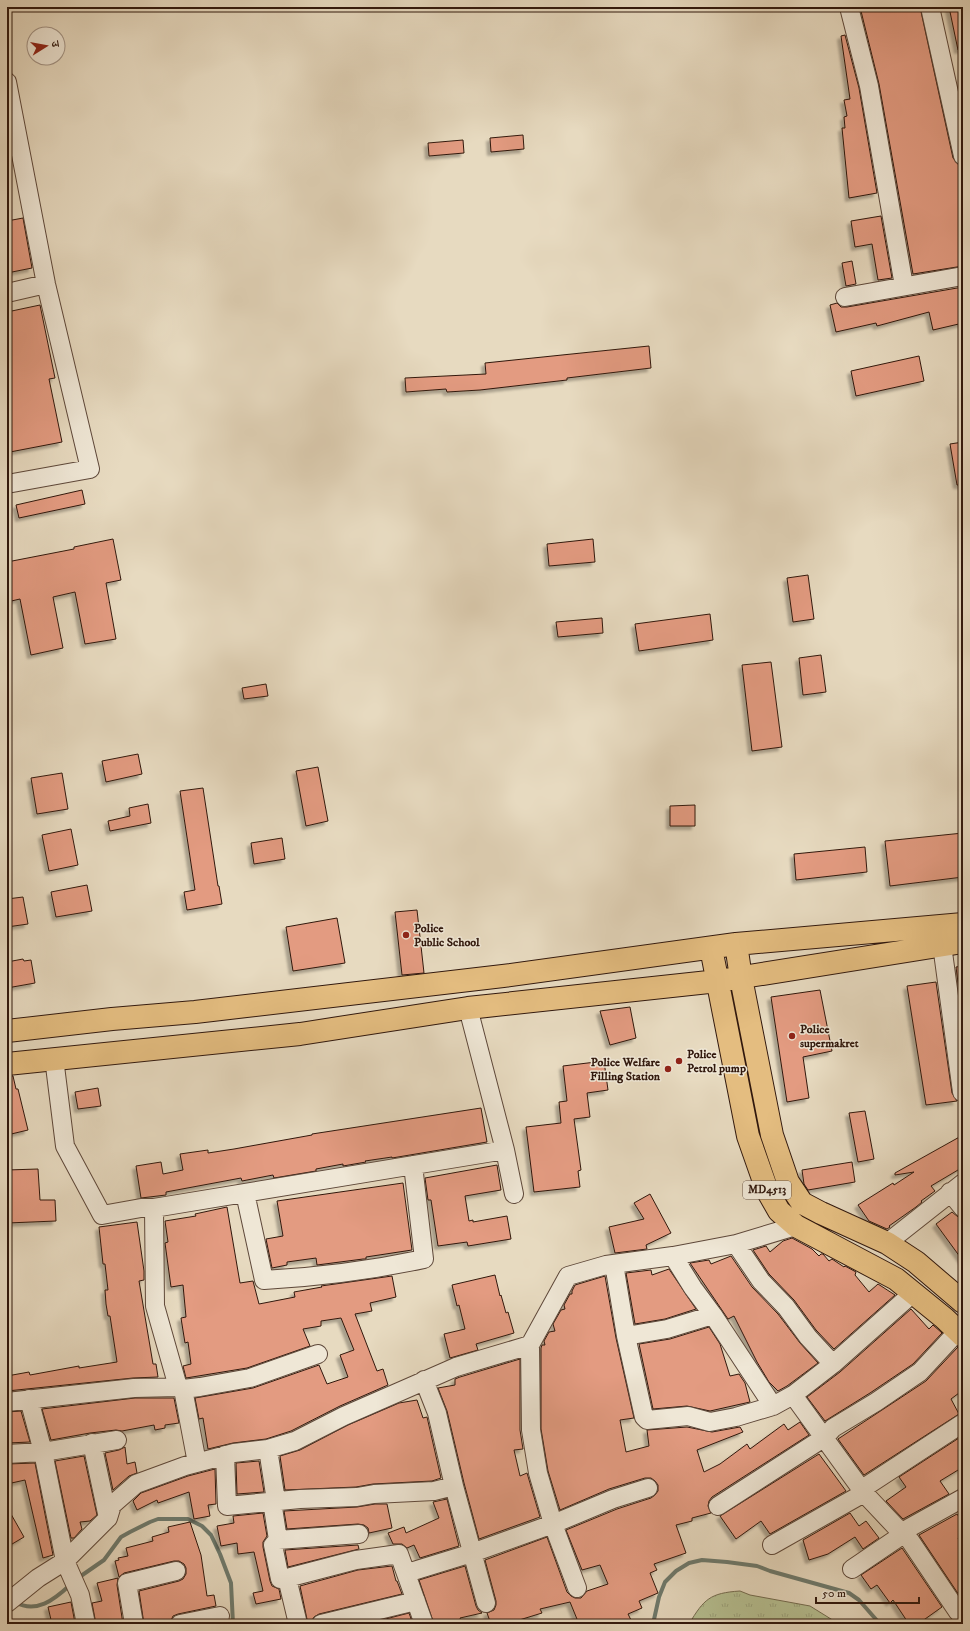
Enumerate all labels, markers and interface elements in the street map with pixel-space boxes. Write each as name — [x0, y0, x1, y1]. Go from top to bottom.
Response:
north arrow — [26, 26, 66, 66]
text: उ — [47, 39, 63, 50]
place label: Police Public School — [414, 921, 480, 950]
marker: Police Public School — [401, 930, 411, 940]
place label: Police supermakret — [800, 1022, 859, 1051]
marker: Police supermakret — [787, 1031, 797, 1041]
place label: Police Petrol pump — [687, 1047, 746, 1076]
place label: Police Welfare Filling Station — [590, 1055, 661, 1084]
marker: Police Petrol pump — [674, 1056, 684, 1066]
marker: Police Welfare Filling Station — [663, 1064, 673, 1074]
road number: MD4513 — [743, 1181, 791, 1199]
scale bar — [816, 1579, 919, 1605]
text: 50 m — [822, 1586, 846, 1601]

